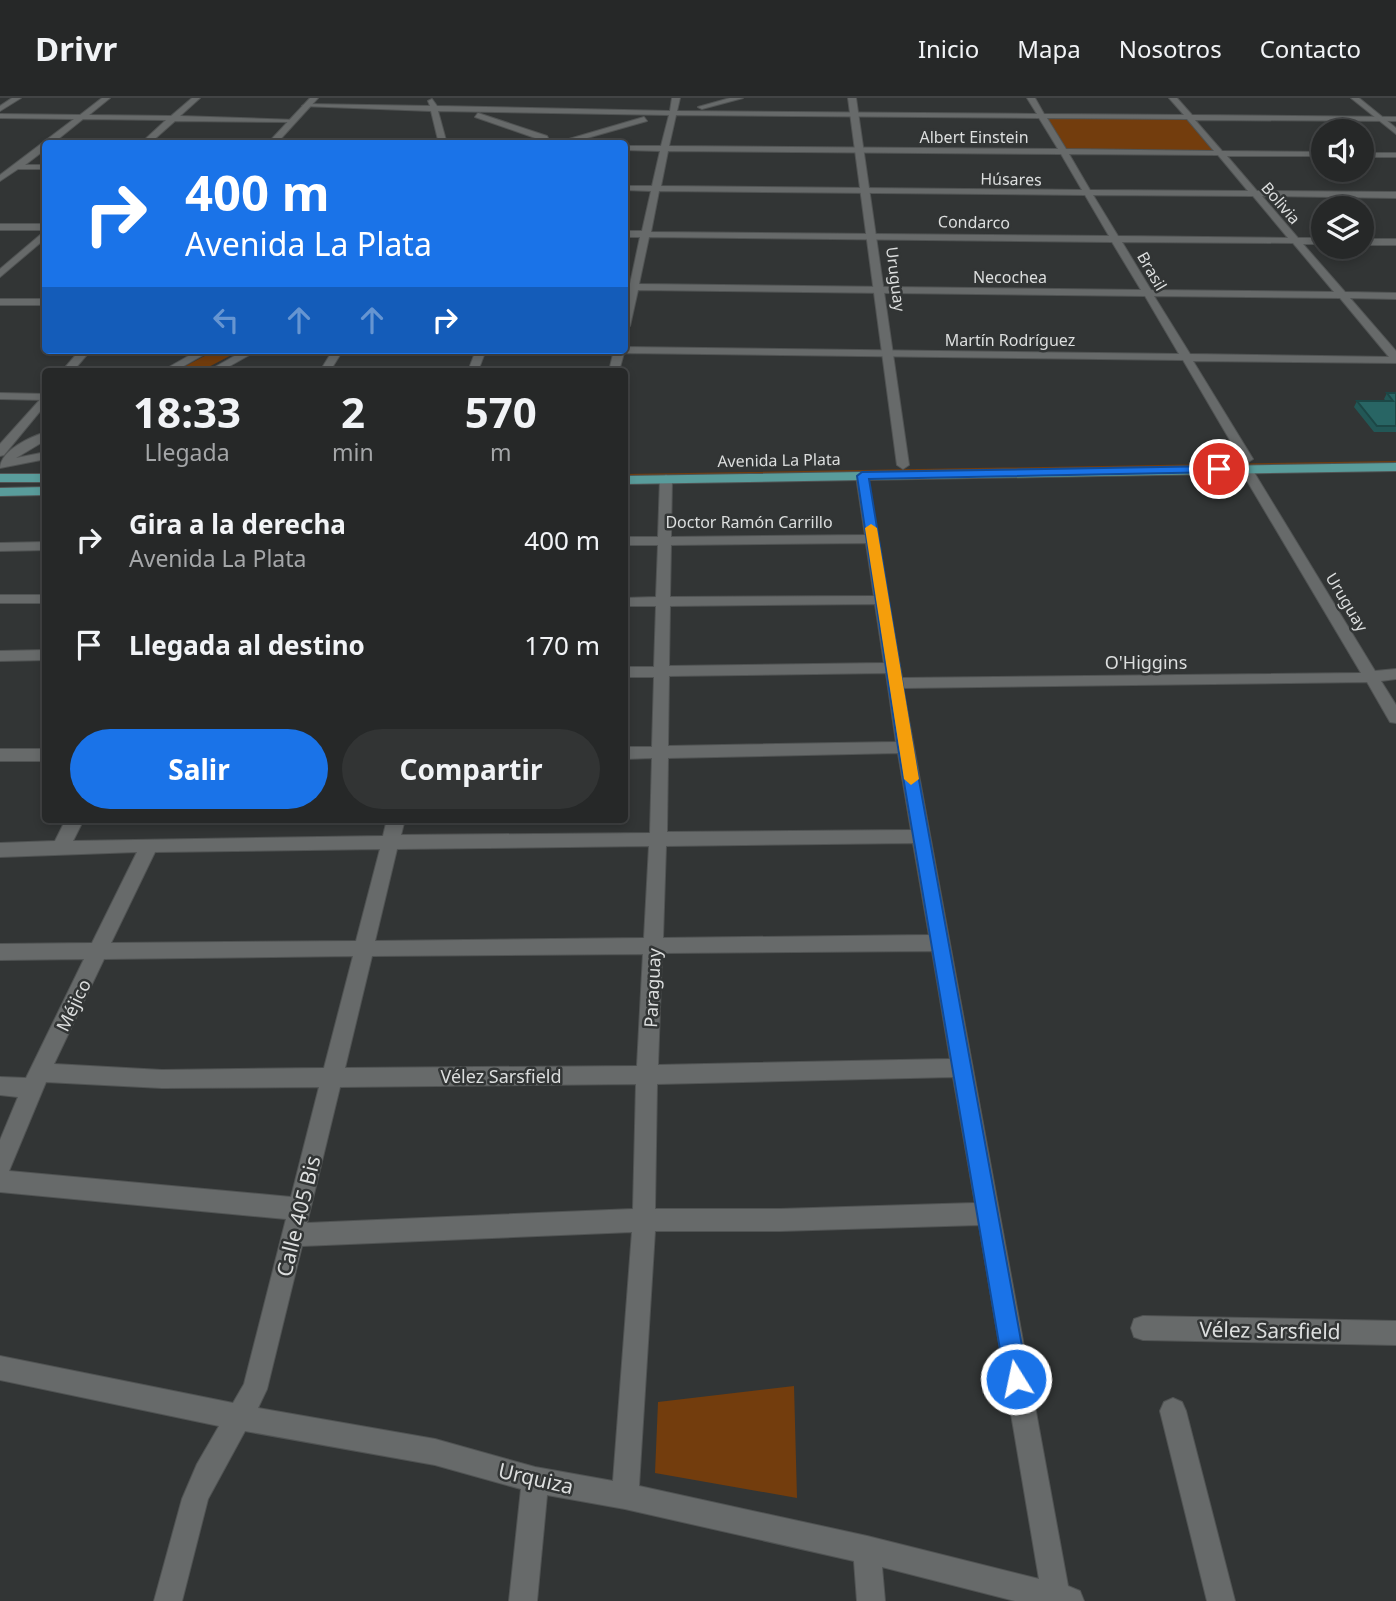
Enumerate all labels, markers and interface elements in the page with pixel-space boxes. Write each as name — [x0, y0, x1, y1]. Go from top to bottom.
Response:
text: Drivr — [35, 26, 117, 71]
text: Inicio — [918, 32, 979, 65]
text: Mapa — [1017, 32, 1081, 65]
text: Nosotros — [1119, 32, 1222, 65]
text: Contacto — [1260, 32, 1361, 65]
map controls — [1311, 119, 1374, 259]
button: sound — [1311, 119, 1374, 182]
street label: Albert Einstein — [919, 126, 1029, 148]
text: 400 m — [185, 159, 330, 225]
street label: Húsares — [980, 167, 1042, 191]
icon: right — [70, 168, 161, 259]
street label: Bolivia — [1256, 177, 1306, 229]
button: layers — [1311, 196, 1374, 259]
street label: Condarco — [938, 210, 1010, 234]
text: Avenida La Plata — [185, 222, 432, 265]
street label: Uruguay — [881, 245, 911, 313]
street label: Brasil — [1132, 247, 1172, 295]
street label: Necochea — [973, 266, 1047, 288]
icon: left — [207, 301, 245, 339]
icon: ahead — [280, 301, 318, 339]
icon: ahead — [353, 301, 391, 339]
icon: right — [426, 301, 464, 339]
street label: Martín Rodríguez — [945, 329, 1075, 351]
text: 18:33 — [133, 383, 241, 440]
text: 2 — [341, 383, 365, 440]
text: 570 — [465, 383, 537, 440]
text: Llegada — [145, 436, 230, 468]
text: min — [332, 436, 374, 468]
text: m — [490, 436, 512, 468]
pin — [1189, 439, 1249, 499]
street label: Avenida La Plata — [717, 448, 841, 472]
icon: arrive — [1200, 450, 1238, 488]
text: Gira a la derecha — [129, 506, 346, 542]
street label: Doctor Ramón Carrillo — [665, 511, 833, 533]
icon: right — [70, 521, 108, 559]
text: 400 m — [524, 522, 600, 558]
text: Avenida La Plata — [129, 542, 306, 574]
street label: Uruguay — [1321, 568, 1374, 636]
icon: arrive — [70, 626, 108, 664]
text: Llegada al destino — [129, 627, 365, 663]
text: 170 m — [524, 627, 600, 663]
street label: O'Higgins — [1105, 650, 1187, 674]
button: Salir — [70, 729, 328, 809]
button: Compartir — [342, 729, 600, 809]
street label: Paraguay — [638, 947, 666, 1028]
street label: Méjico — [50, 975, 96, 1035]
street label: Vélez Sarsfield — [440, 1064, 562, 1088]
street label: Calle 405 Bis — [269, 1153, 327, 1279]
street label: Vélez Sarsfield — [1199, 1315, 1341, 1345]
position arrow — [979, 1342, 1053, 1416]
street label: Urquiza — [496, 1456, 576, 1500]

